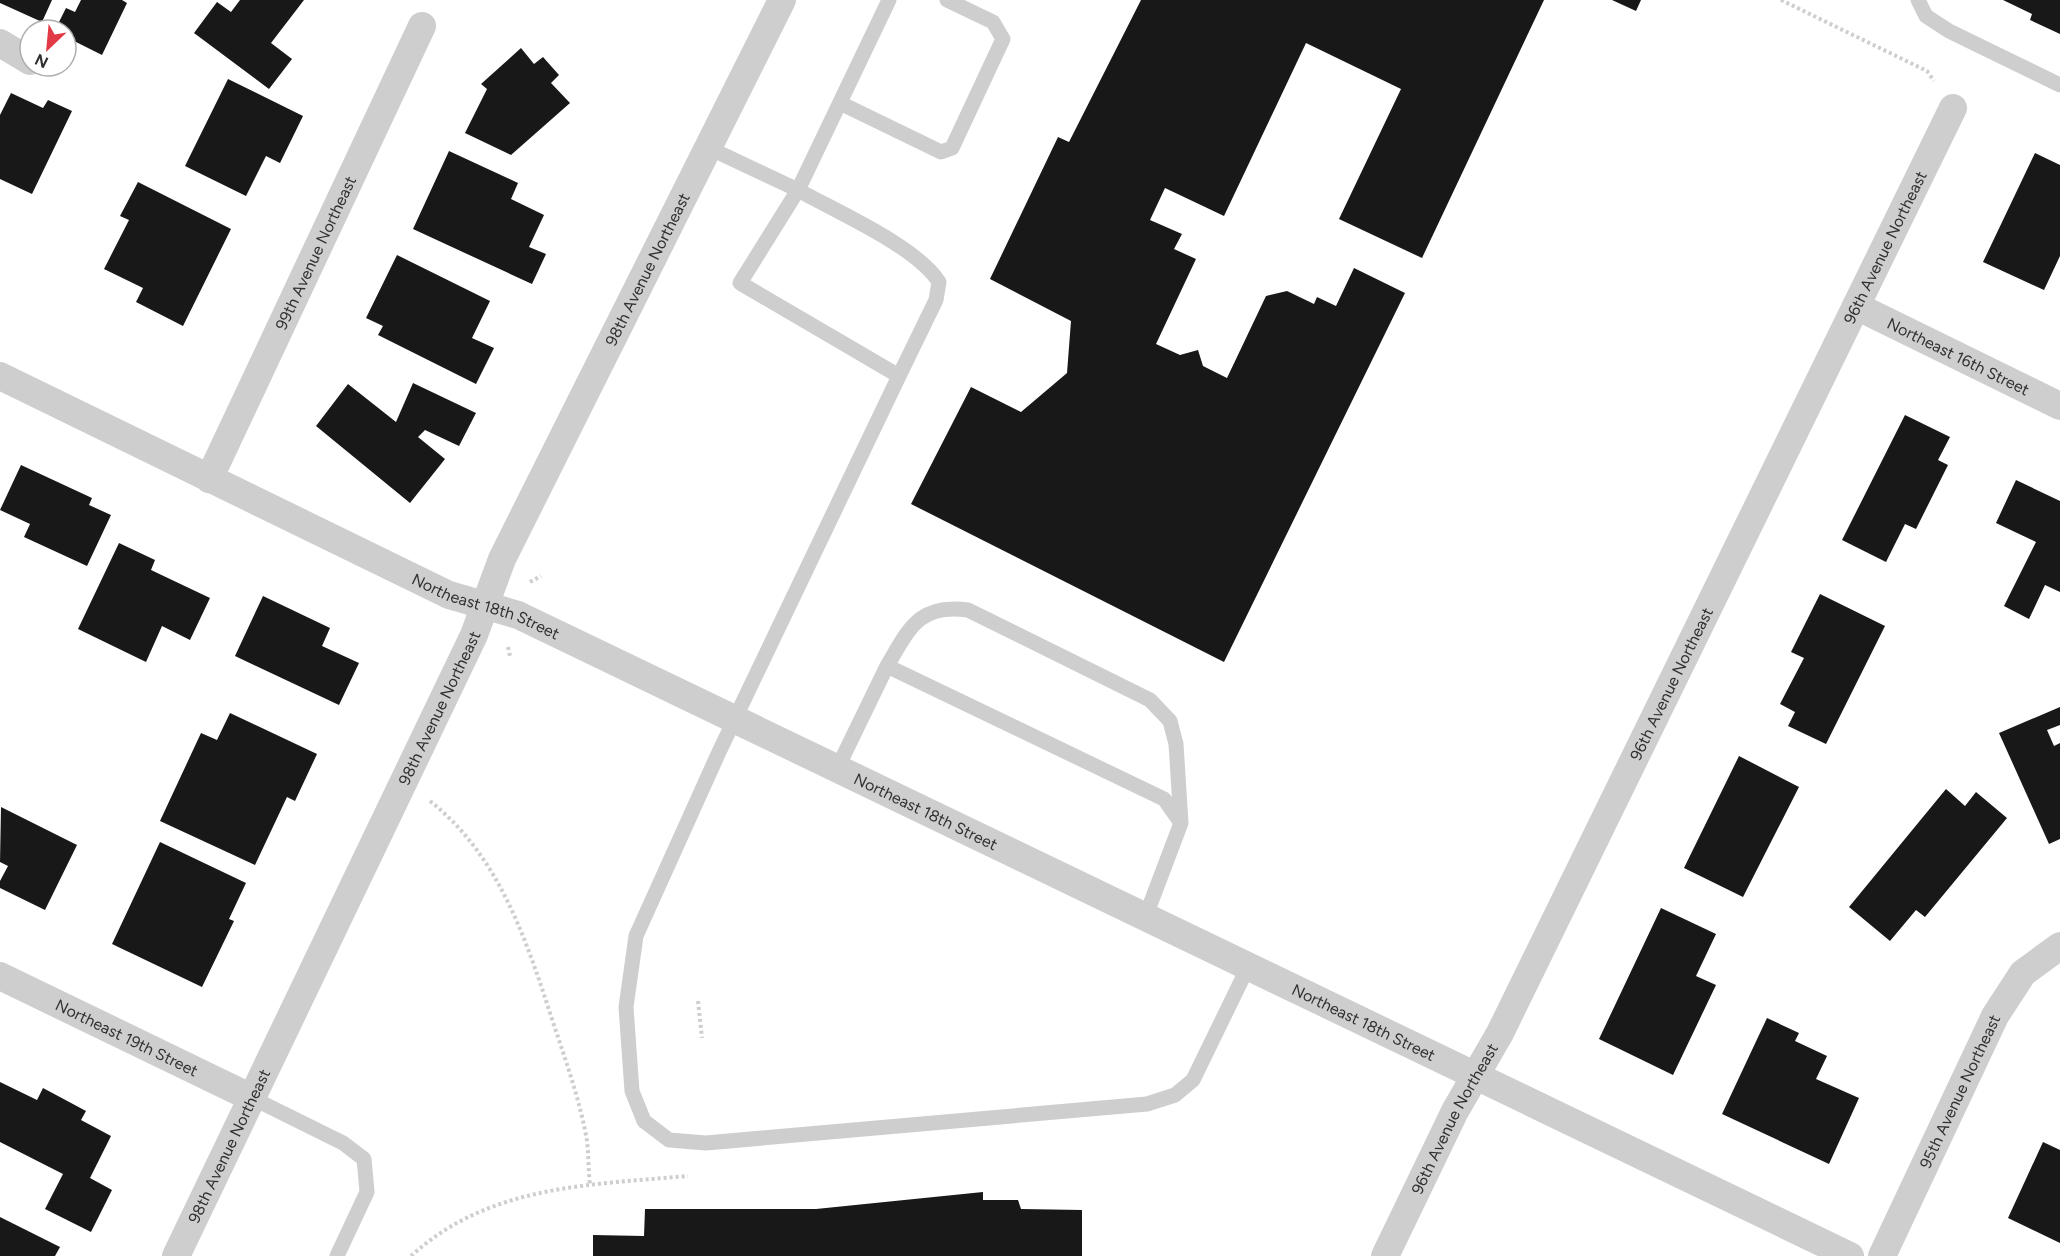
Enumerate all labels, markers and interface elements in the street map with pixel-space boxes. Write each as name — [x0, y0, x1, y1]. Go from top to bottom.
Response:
north arrow — [18, 18, 78, 78]
text: N — [32, 50, 51, 72]
street label: 96th Avenue Northeast — [1839, 168, 1930, 327]
street label: 99th Avenue Northeast — [271, 173, 360, 333]
street label: 98th Avenue Northeast — [601, 190, 693, 349]
street label: Northeast 16th Street — [1884, 313, 2033, 399]
street label: Northeast 18th Street — [409, 569, 563, 643]
street label: 96th Avenue Northeast — [1626, 604, 1716, 763]
street label: 98th Avenue Northeast — [394, 628, 484, 788]
street label: Northeast 18th Street — [851, 769, 1001, 854]
street label: Northeast 18th Street — [1289, 979, 1439, 1065]
street label: Northeast 19th Street — [53, 995, 201, 1080]
street label: 95th Avenue Northeast — [1915, 1011, 2004, 1171]
street label: 96th Avenue Northeast — [1407, 1040, 1502, 1197]
street label: 98th Avenue Northeast — [184, 1066, 274, 1226]

